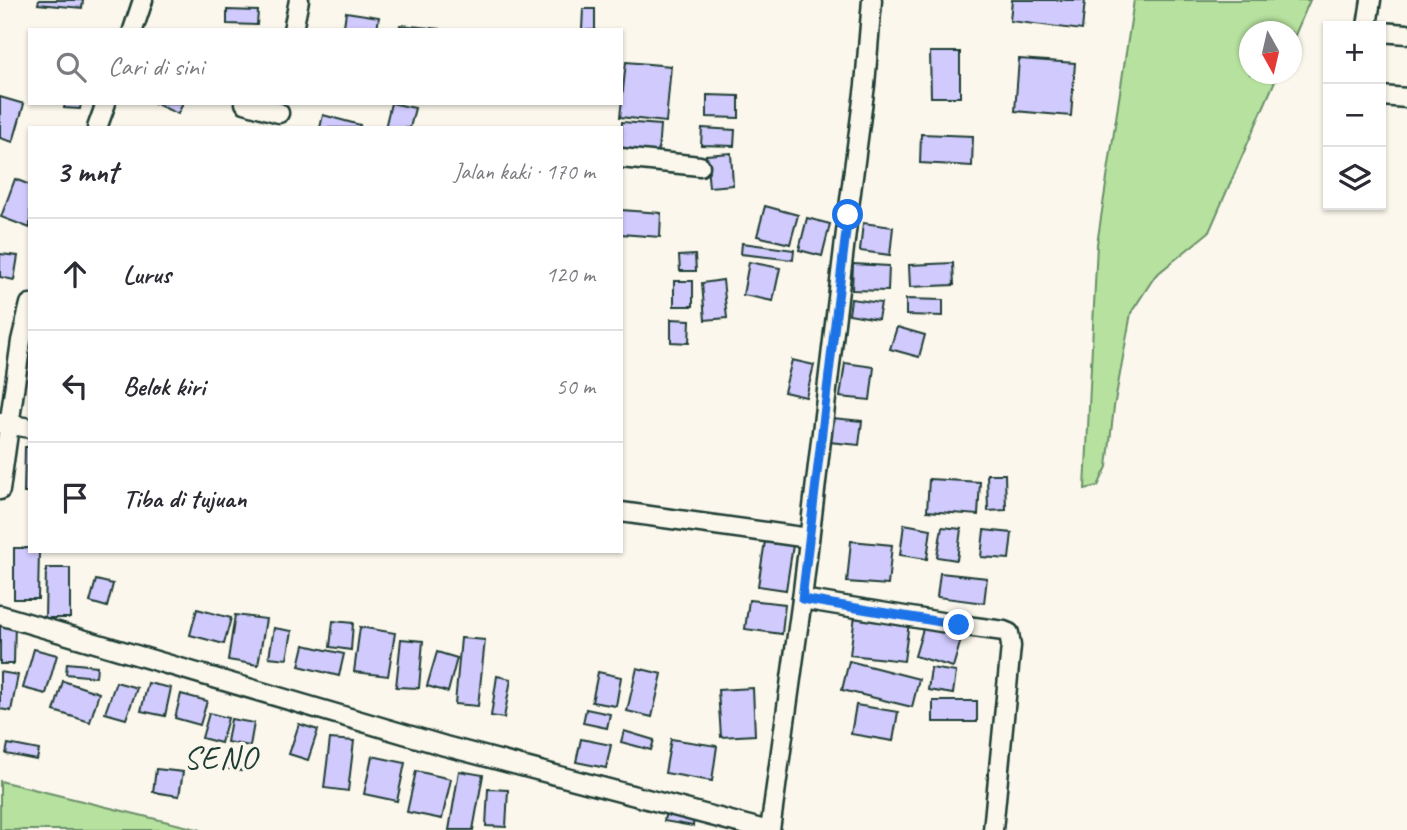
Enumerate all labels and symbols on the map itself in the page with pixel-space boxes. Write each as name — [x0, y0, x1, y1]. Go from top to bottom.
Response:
north arrow — [1239, 21, 1302, 84]
route start — [832, 199, 863, 230]
route end — [943, 609, 974, 640]
district label: SENO — [183, 737, 260, 778]

